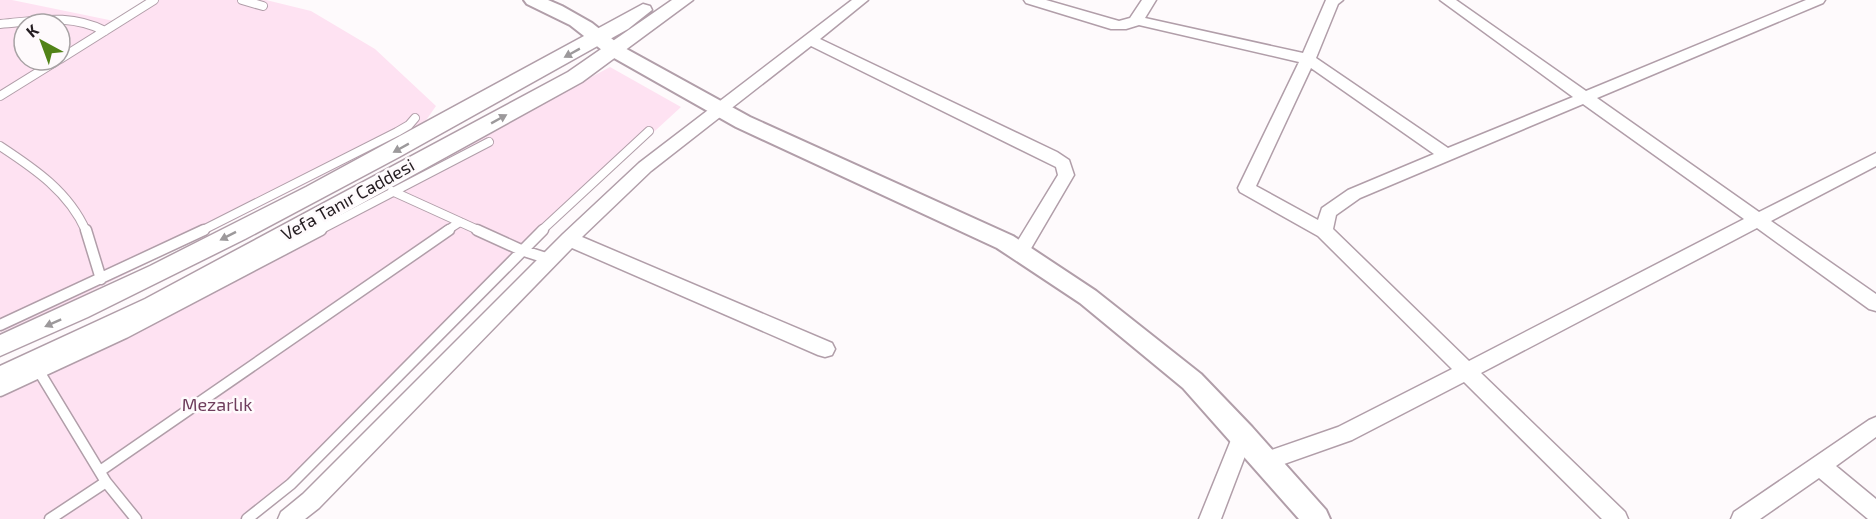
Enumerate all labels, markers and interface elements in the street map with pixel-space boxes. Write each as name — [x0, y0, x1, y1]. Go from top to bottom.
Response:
north arrow — [12, 12, 72, 72]
text: K — [22, 19, 43, 41]
one-way arrow — [563, 47, 580, 57]
one-way arrow — [491, 114, 508, 124]
one-way arrow — [393, 143, 410, 153]
street label: Vefa Tanır Caddesi — [277, 153, 418, 245]
one-way arrow — [219, 232, 236, 241]
one-way arrow — [44, 318, 61, 327]
park label: Mezarlık — [182, 393, 252, 415]

